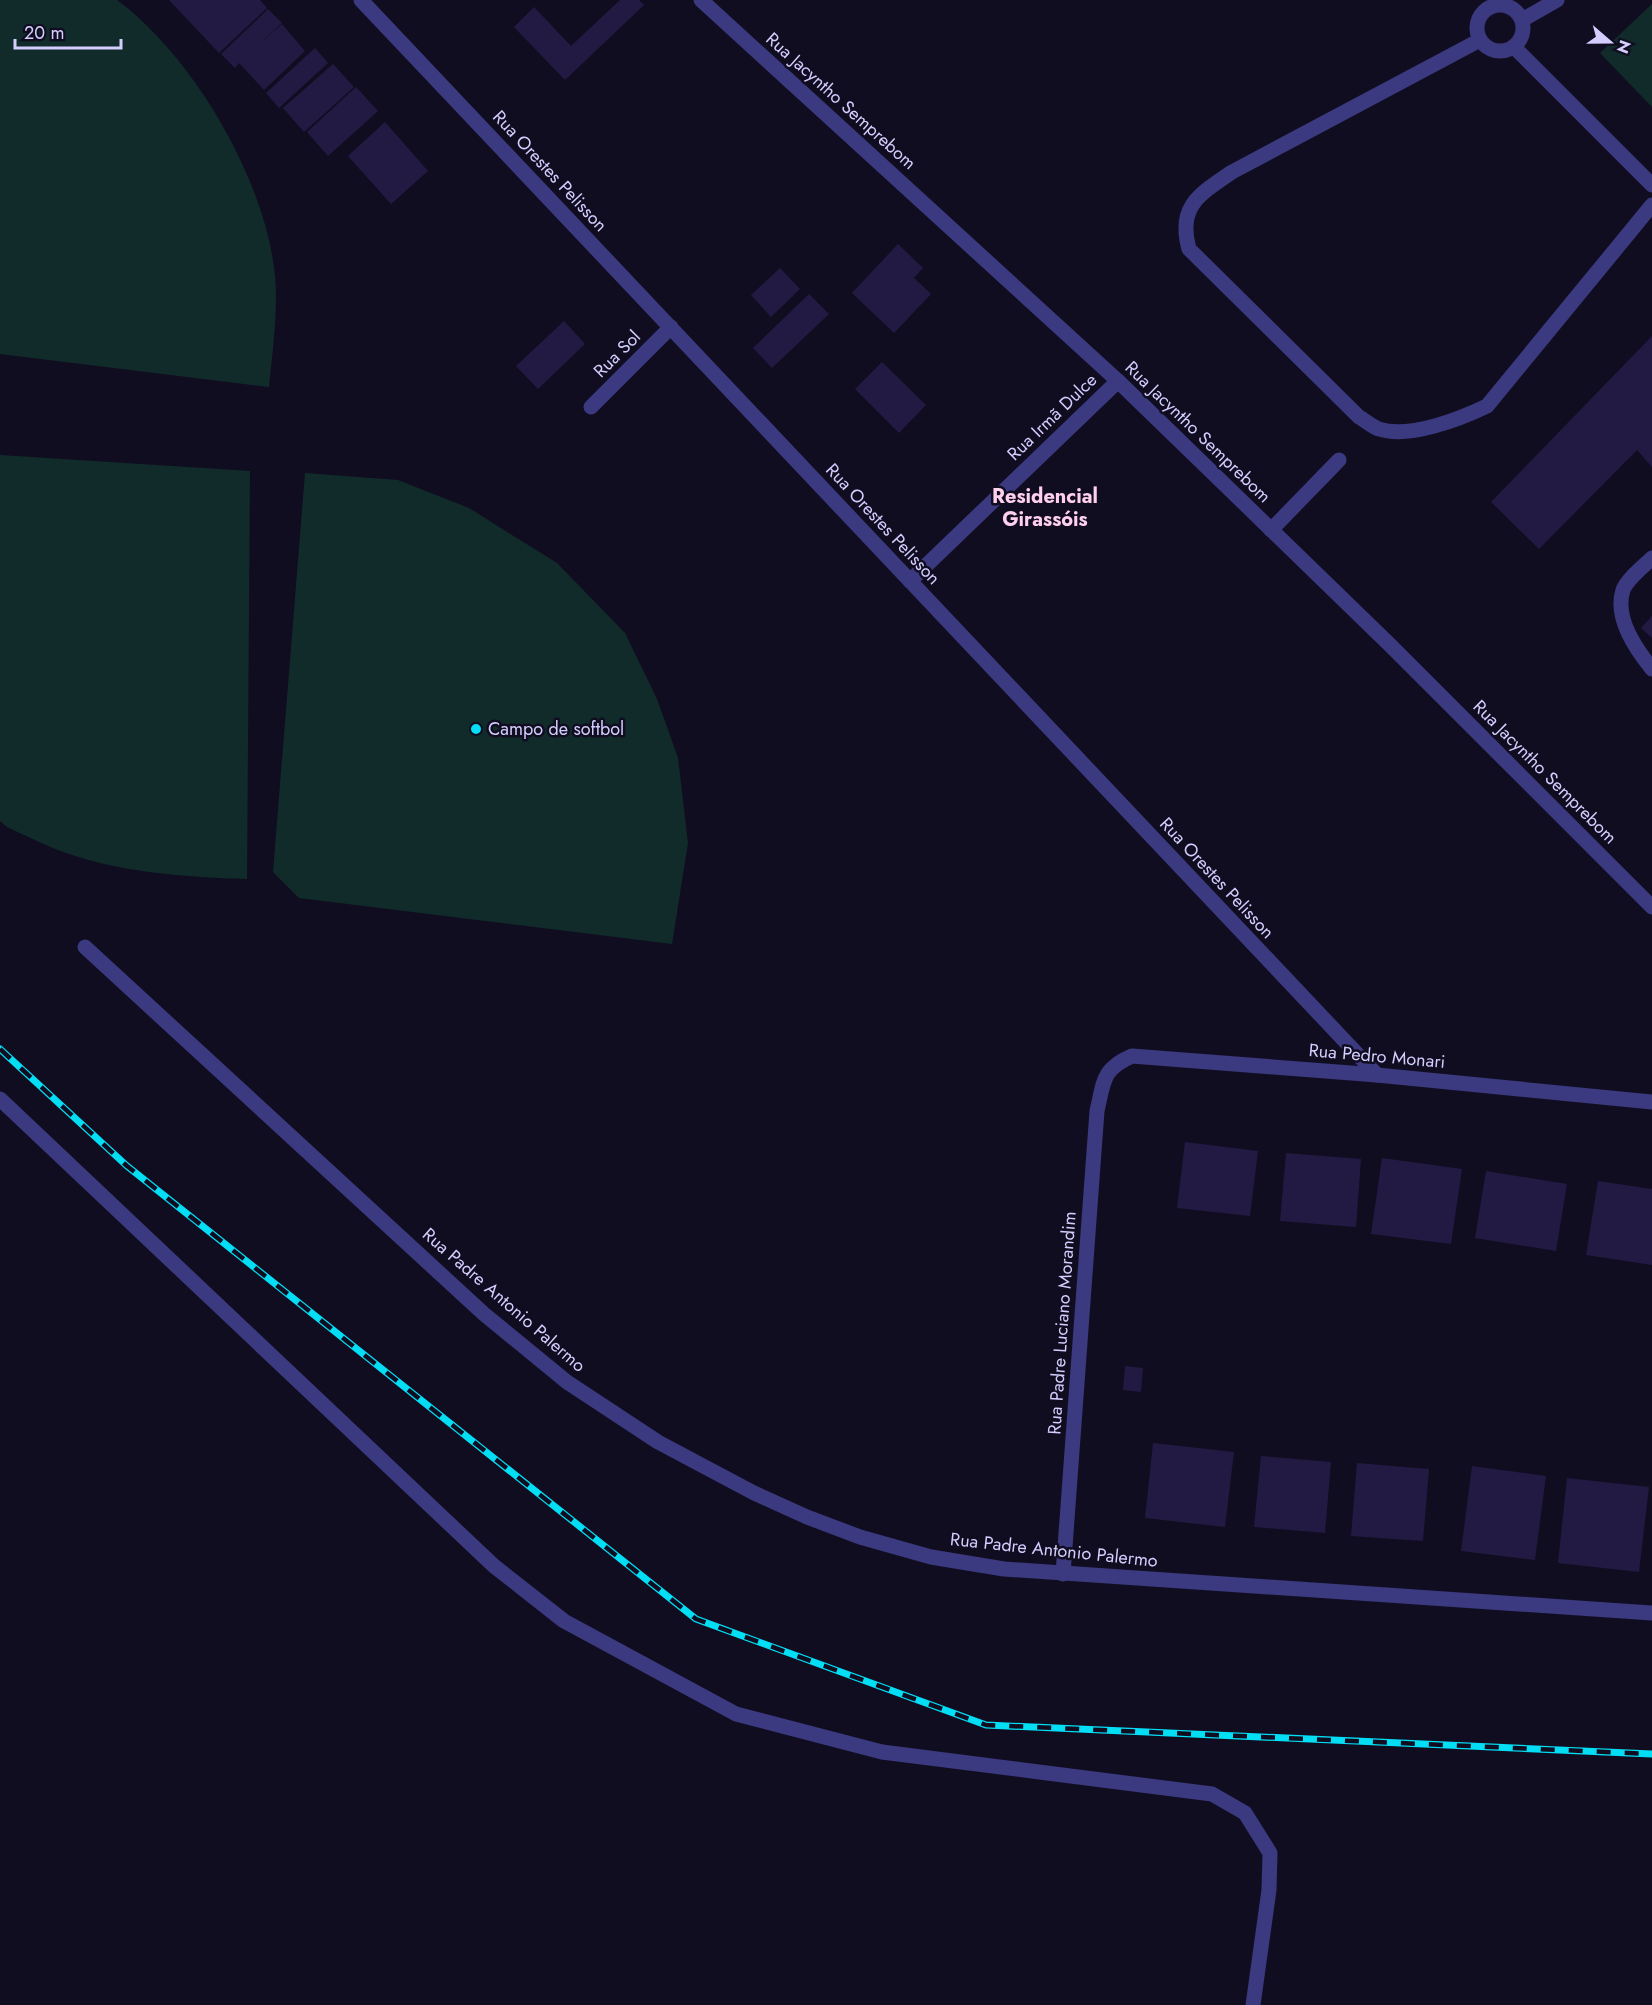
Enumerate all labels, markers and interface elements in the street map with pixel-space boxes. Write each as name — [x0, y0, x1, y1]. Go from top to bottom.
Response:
scale bar — [15, 12, 122, 50]
north arrow — [1580, 12, 1640, 72]
text: 20 m — [24, 20, 64, 46]
street label: Rua Jacyntho Semprebom — [760, 26, 922, 176]
text: N — [1611, 37, 1637, 57]
street label: Rua Orestes Pelisson — [487, 104, 613, 238]
street label: Rua Sol — [588, 325, 646, 383]
street label: Rua Jacyntho Semprebom — [1119, 355, 1277, 509]
street label: Rua Irmã Dulce — [1001, 367, 1103, 467]
street label: Rua Orestes Pelisson — [820, 457, 946, 591]
district label: Residencial Girassóis — [992, 482, 1098, 534]
street label: Rua Jacyntho Semprebom — [1467, 694, 1623, 850]
place label: Campo de softbol — [488, 716, 624, 742]
marker: Campo de softbol — [469, 722, 483, 736]
street label: Rua Orestes Pelisson — [1154, 811, 1280, 945]
street label: Rua Pedro Monari — [1308, 1037, 1446, 1075]
street label: Rua Padre Luciano Morandim — [1041, 1210, 1083, 1436]
street label: Rua Padre Antonio Palermo — [417, 1222, 591, 1378]
street label: Rua Padre Antonio Palermo — [949, 1526, 1159, 1574]

